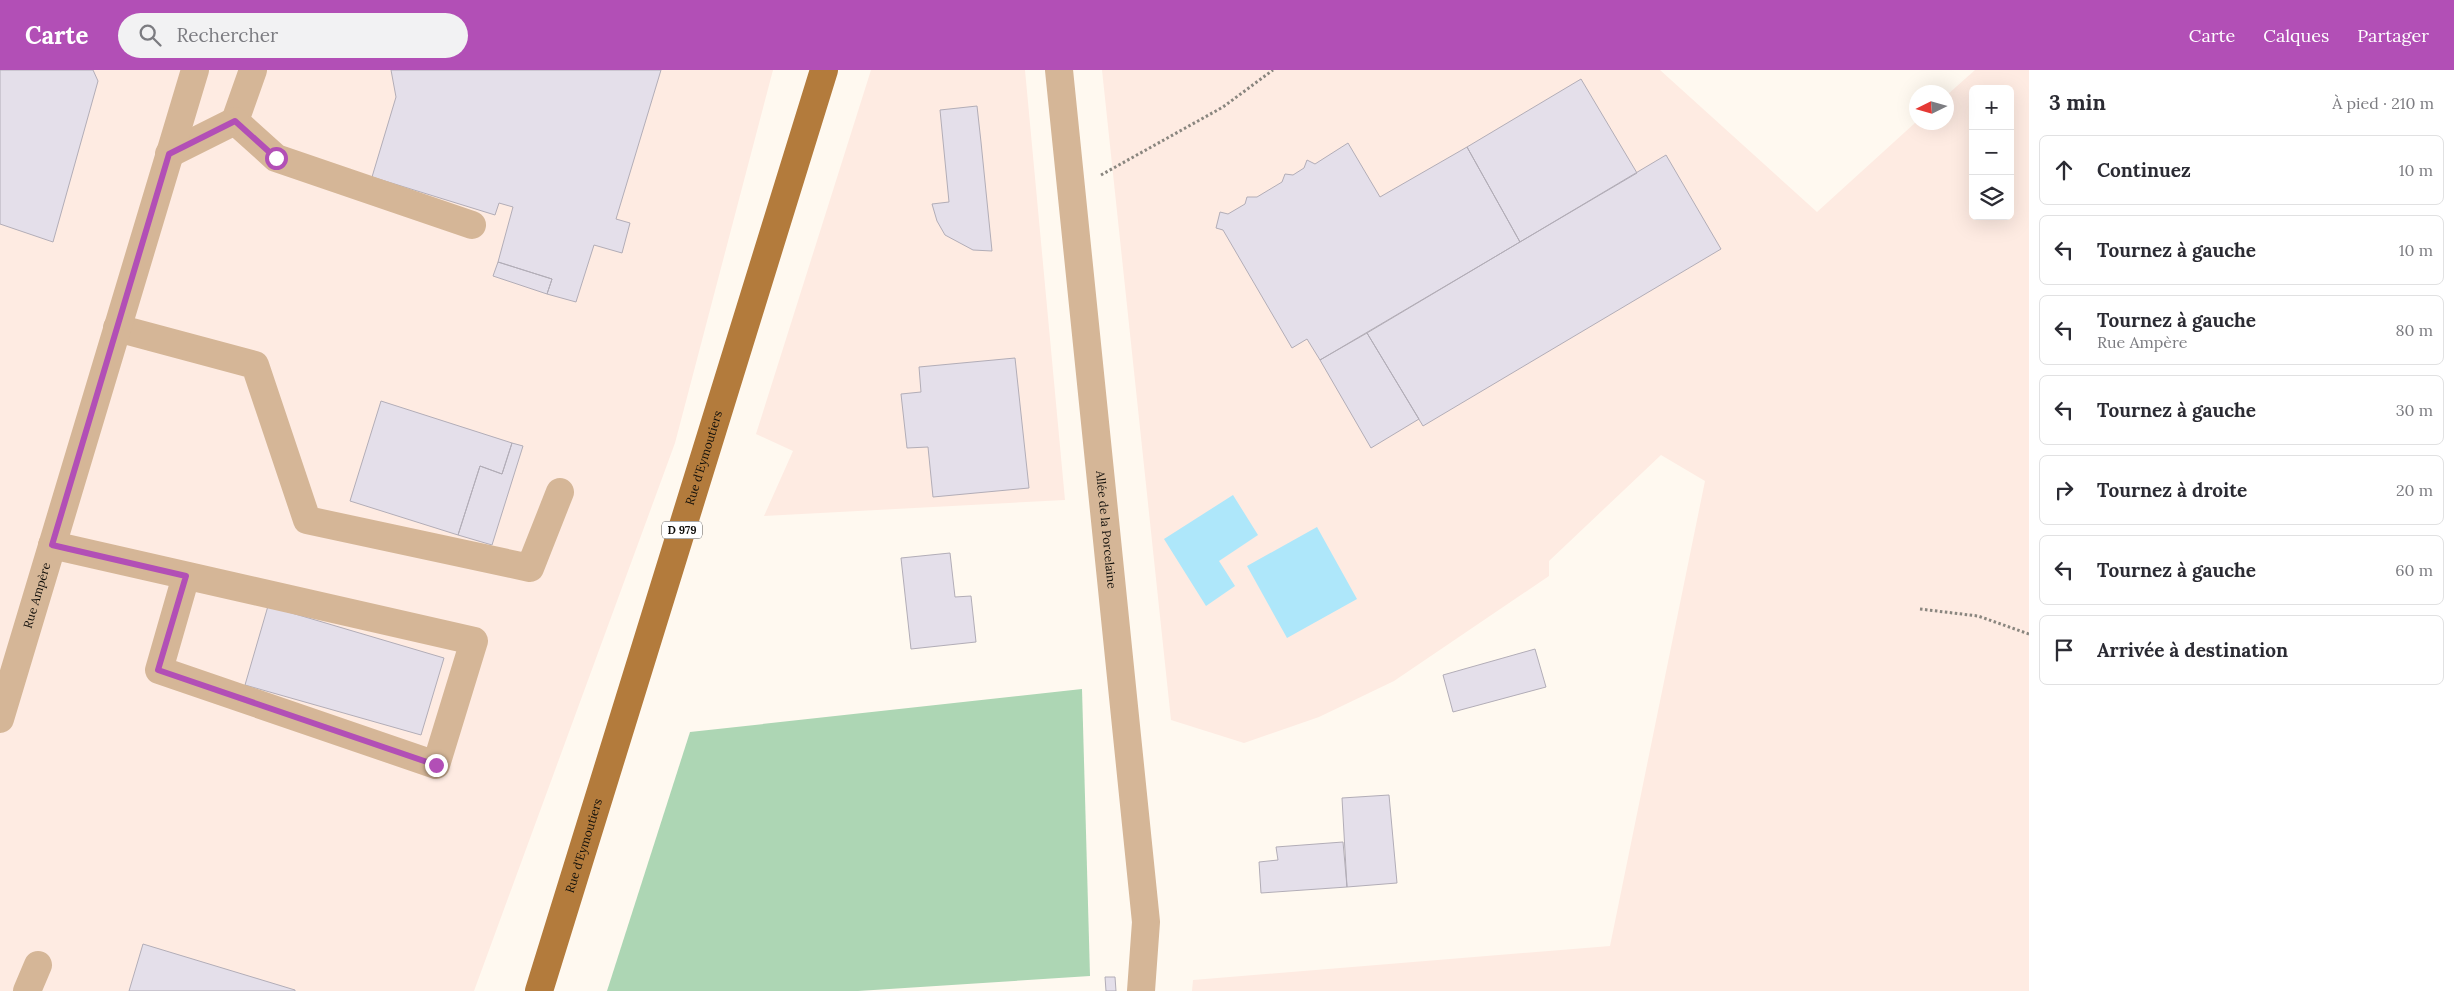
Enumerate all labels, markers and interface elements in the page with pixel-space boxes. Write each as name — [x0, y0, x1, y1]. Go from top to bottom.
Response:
search box — [118, 13, 468, 58]
text: Carte — [25, 20, 88, 51]
icon: search — [136, 21, 164, 49]
text: Rechercher — [176, 23, 278, 47]
text: Carte — [2189, 24, 2235, 47]
text: Calques — [2263, 24, 2329, 47]
text: Partager — [2357, 24, 2429, 47]
north arrow — [1909, 85, 1954, 130]
map controls — [1969, 85, 2014, 220]
button: + — [1969, 85, 2014, 130]
text: 3 min — [2049, 89, 2106, 116]
text: À pied · 210 m — [2332, 93, 2434, 113]
button: − — [1969, 130, 2014, 175]
route start — [265, 147, 288, 170]
icon: ahead — [2050, 156, 2078, 184]
text: Continuez — [2097, 158, 2191, 182]
text: 10 m — [2399, 160, 2433, 180]
button: layers — [1969, 175, 2014, 220]
icon: left — [2050, 236, 2078, 264]
text: Tournez à gauche — [2097, 238, 2256, 262]
text: 10 m — [2399, 240, 2433, 260]
text: Tournez à gauche — [2097, 308, 2256, 332]
icon: left — [2050, 316, 2078, 344]
text: 80 m — [2396, 320, 2433, 340]
text: Rue Ampère — [2097, 332, 2188, 352]
icon: left — [2050, 396, 2078, 424]
text: Tournez à gauche — [2097, 398, 2256, 422]
text: 30 m — [2396, 400, 2433, 420]
street label: Rue d'Eymoutiers — [682, 408, 725, 507]
street label: Allée de la Porcelaine — [1093, 469, 1120, 590]
icon: right — [2050, 476, 2078, 504]
text: Tournez à droite — [2097, 478, 2247, 502]
text: 20 m — [2396, 480, 2433, 500]
road number: D 979 — [662, 522, 702, 538]
icon: left — [2050, 556, 2078, 584]
text: Tournez à gauche — [2097, 558, 2256, 582]
street label: Rue Ampère — [20, 560, 54, 630]
text: 60 m — [2395, 560, 2433, 580]
icon: arrive — [2050, 636, 2078, 664]
text: Arrivée à destination — [2097, 638, 2288, 662]
route end — [425, 754, 448, 777]
street label: Rue d'Eymoutiers — [562, 796, 605, 895]

